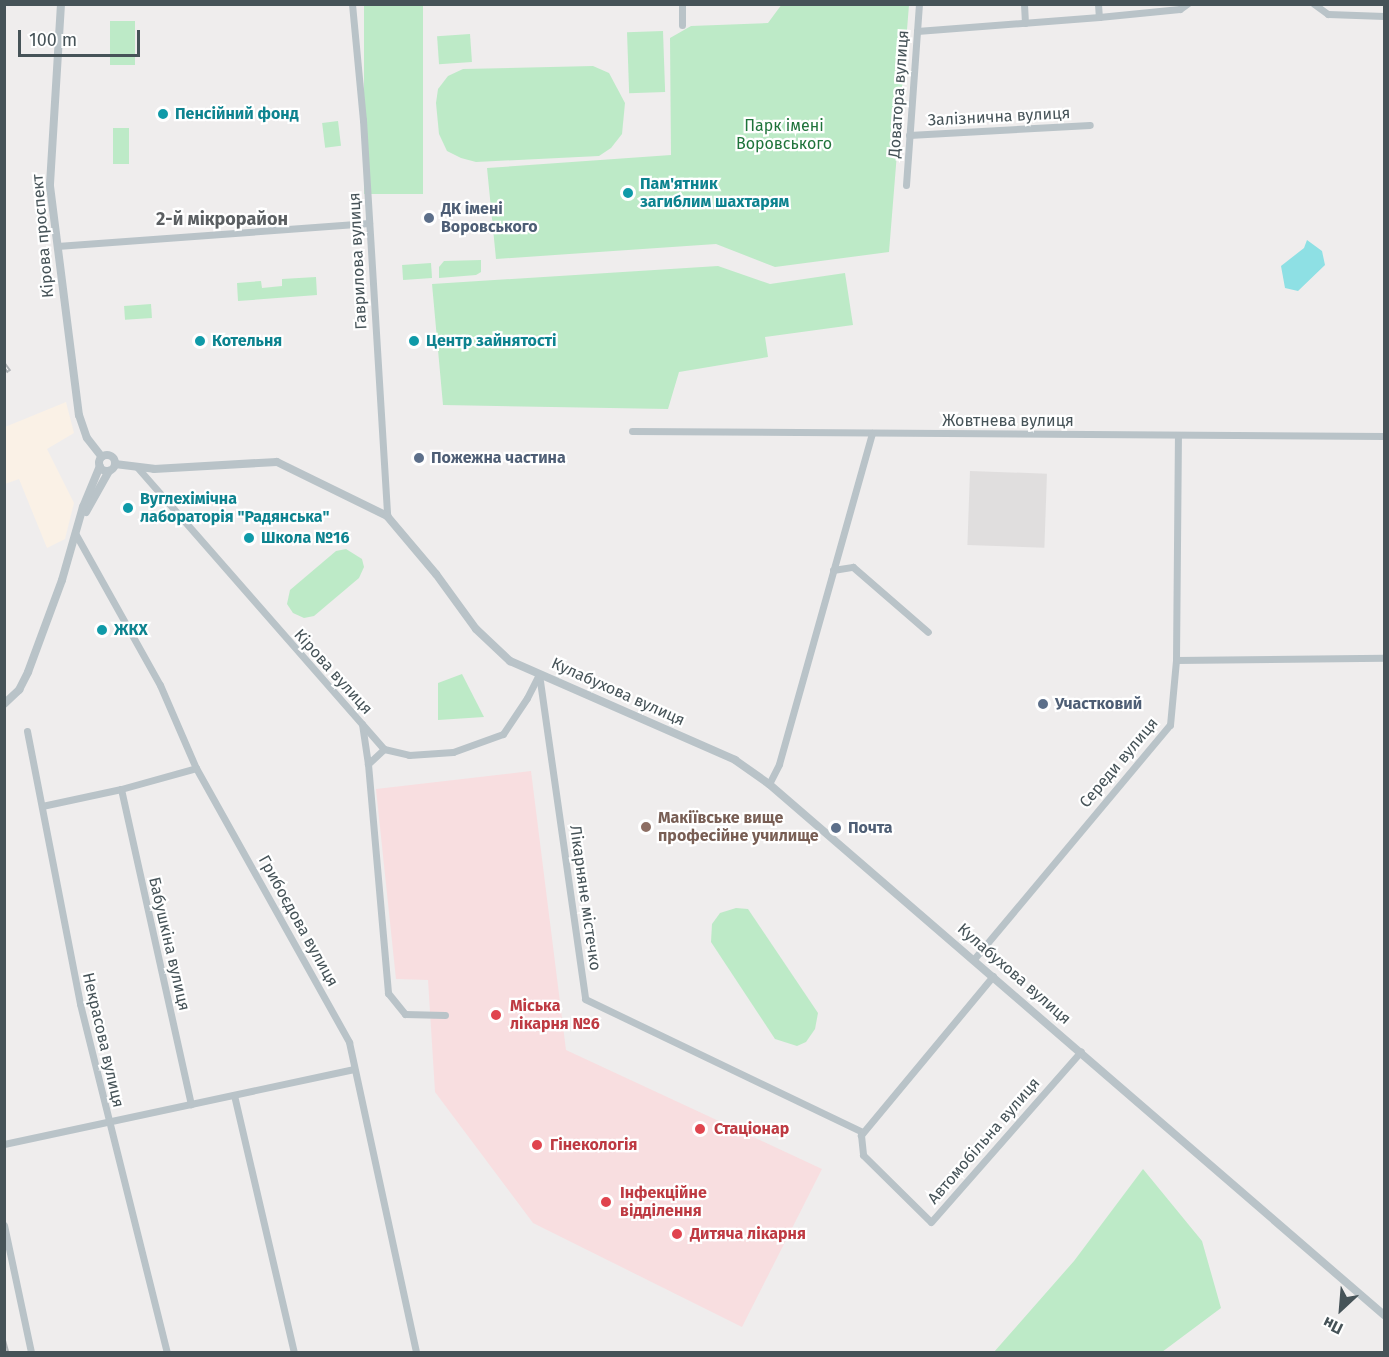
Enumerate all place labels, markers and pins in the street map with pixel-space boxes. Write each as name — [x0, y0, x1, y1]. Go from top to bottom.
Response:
place label: Пенсійний фонд — [175, 104, 299, 124]
marker: Пенсійний фонд — [156, 107, 170, 121]
place label: Пам'ятник загиблим шахтарям — [640, 174, 789, 212]
marker: Пам'ятник загиблим шахтарям — [621, 186, 635, 200]
place label: ДК імені Воровського — [441, 199, 538, 237]
marker: ДК імені Воровського — [422, 211, 436, 225]
place label: Котельня — [212, 331, 282, 351]
place label: Центр зайнятості — [426, 331, 557, 351]
marker: Котельня — [193, 334, 207, 348]
marker: Центр зайнятості — [407, 334, 421, 348]
place label: Пожежна частина — [431, 448, 566, 468]
marker: Пожежна частина — [412, 451, 426, 465]
place label: Вуглехімічна лабораторія "Радянська" — [140, 489, 329, 527]
marker: Вуглехімічна лабораторія "Радянська" — [121, 501, 135, 515]
place label: Школа №16 — [261, 528, 350, 548]
marker: Школа №16 — [242, 531, 256, 545]
place label: ЖКХ — [114, 620, 148, 640]
marker: ЖКХ — [95, 623, 109, 637]
place label: Участковий — [1055, 694, 1142, 714]
marker: Участковий — [1036, 697, 1050, 711]
place label: Макіївське вище професійне училище — [658, 808, 819, 846]
place label: Почта — [848, 818, 892, 838]
marker: Макіївське вище професійне училище — [639, 820, 653, 834]
marker: Почта — [829, 821, 843, 835]
place label: Міська лікарня №6 — [510, 996, 600, 1034]
marker: Міська лікарня №6 — [487, 1006, 505, 1024]
place label: Стаціонар — [714, 1119, 789, 1139]
marker: Стаціонар — [691, 1120, 709, 1138]
place label: Гінекологія — [550, 1135, 637, 1155]
marker: Гінекологія — [528, 1136, 546, 1154]
place label: Інфекційне відділення — [620, 1183, 707, 1221]
marker: Інфекційне відділення — [597, 1193, 615, 1211]
place label: Дитяча лікарня — [690, 1224, 806, 1244]
marker: Дитяча лікарня — [668, 1225, 686, 1243]

